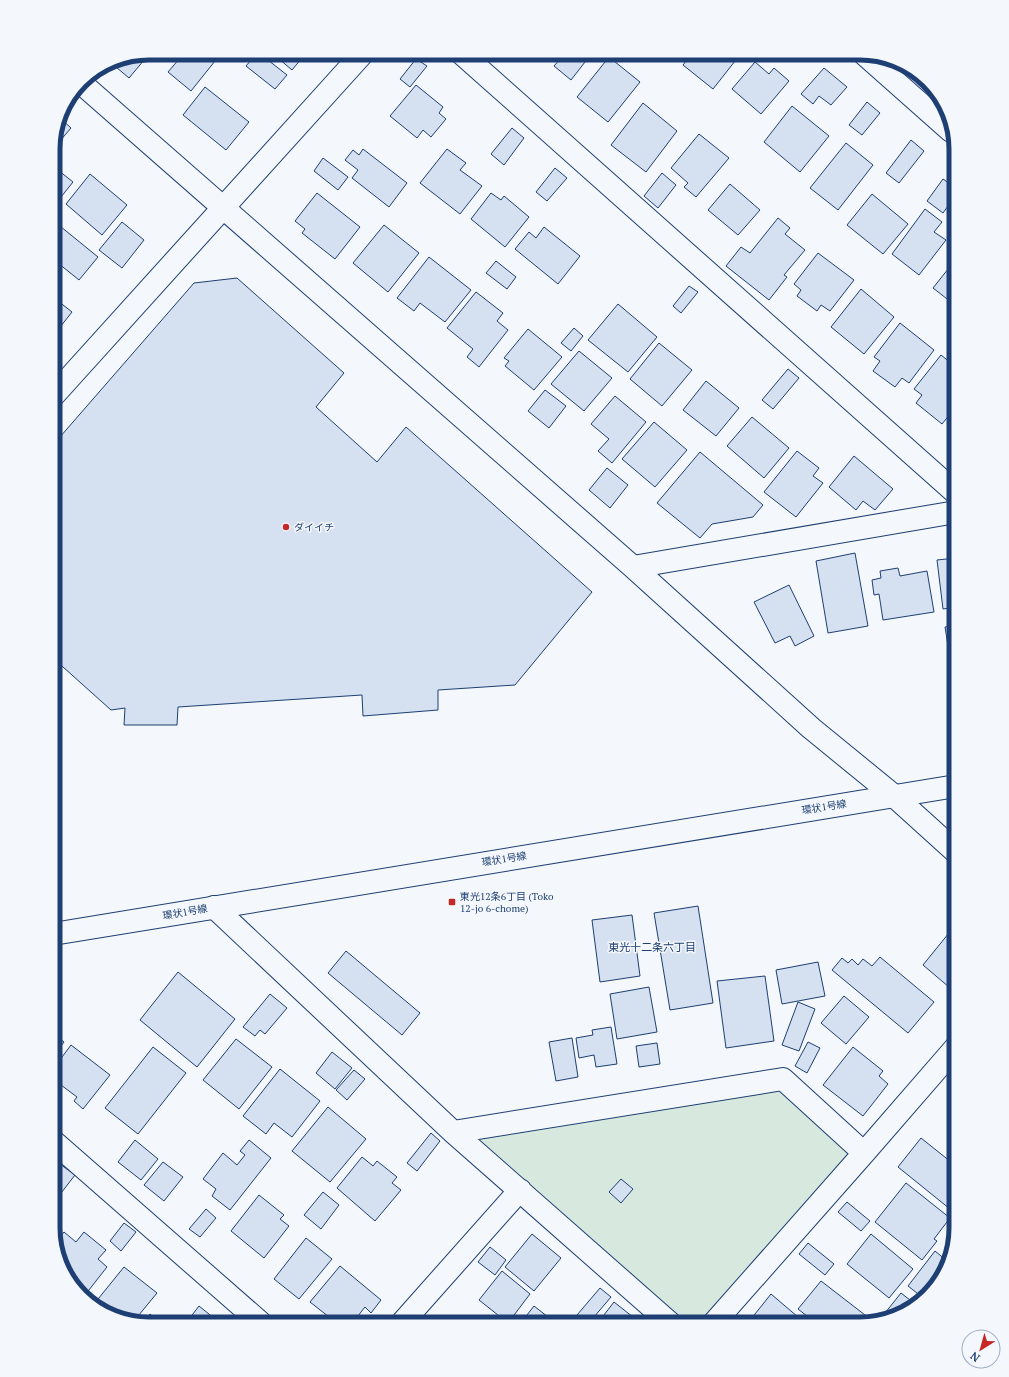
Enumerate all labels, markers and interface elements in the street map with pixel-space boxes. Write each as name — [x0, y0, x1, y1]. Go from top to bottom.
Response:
place label: ダイイチ — [294, 521, 334, 534]
marker: ダイイチ — [281, 522, 291, 532]
street label: 環状1号線 — [801, 797, 847, 817]
street label: 環状1号線 — [481, 849, 527, 869]
place label: 東光12条6丁目 (Toko 12-jo 6-chome) — [460, 890, 554, 915]
marker: 東光12条6丁目 (Toko 12-jo 6-chome) — [447, 897, 457, 907]
street label: 環状1号線 — [162, 902, 208, 922]
district label: 東光十二条六丁目 — [608, 940, 696, 954]
north arrow — [961, 1329, 1001, 1369]
text: N — [967, 1348, 983, 1365]

